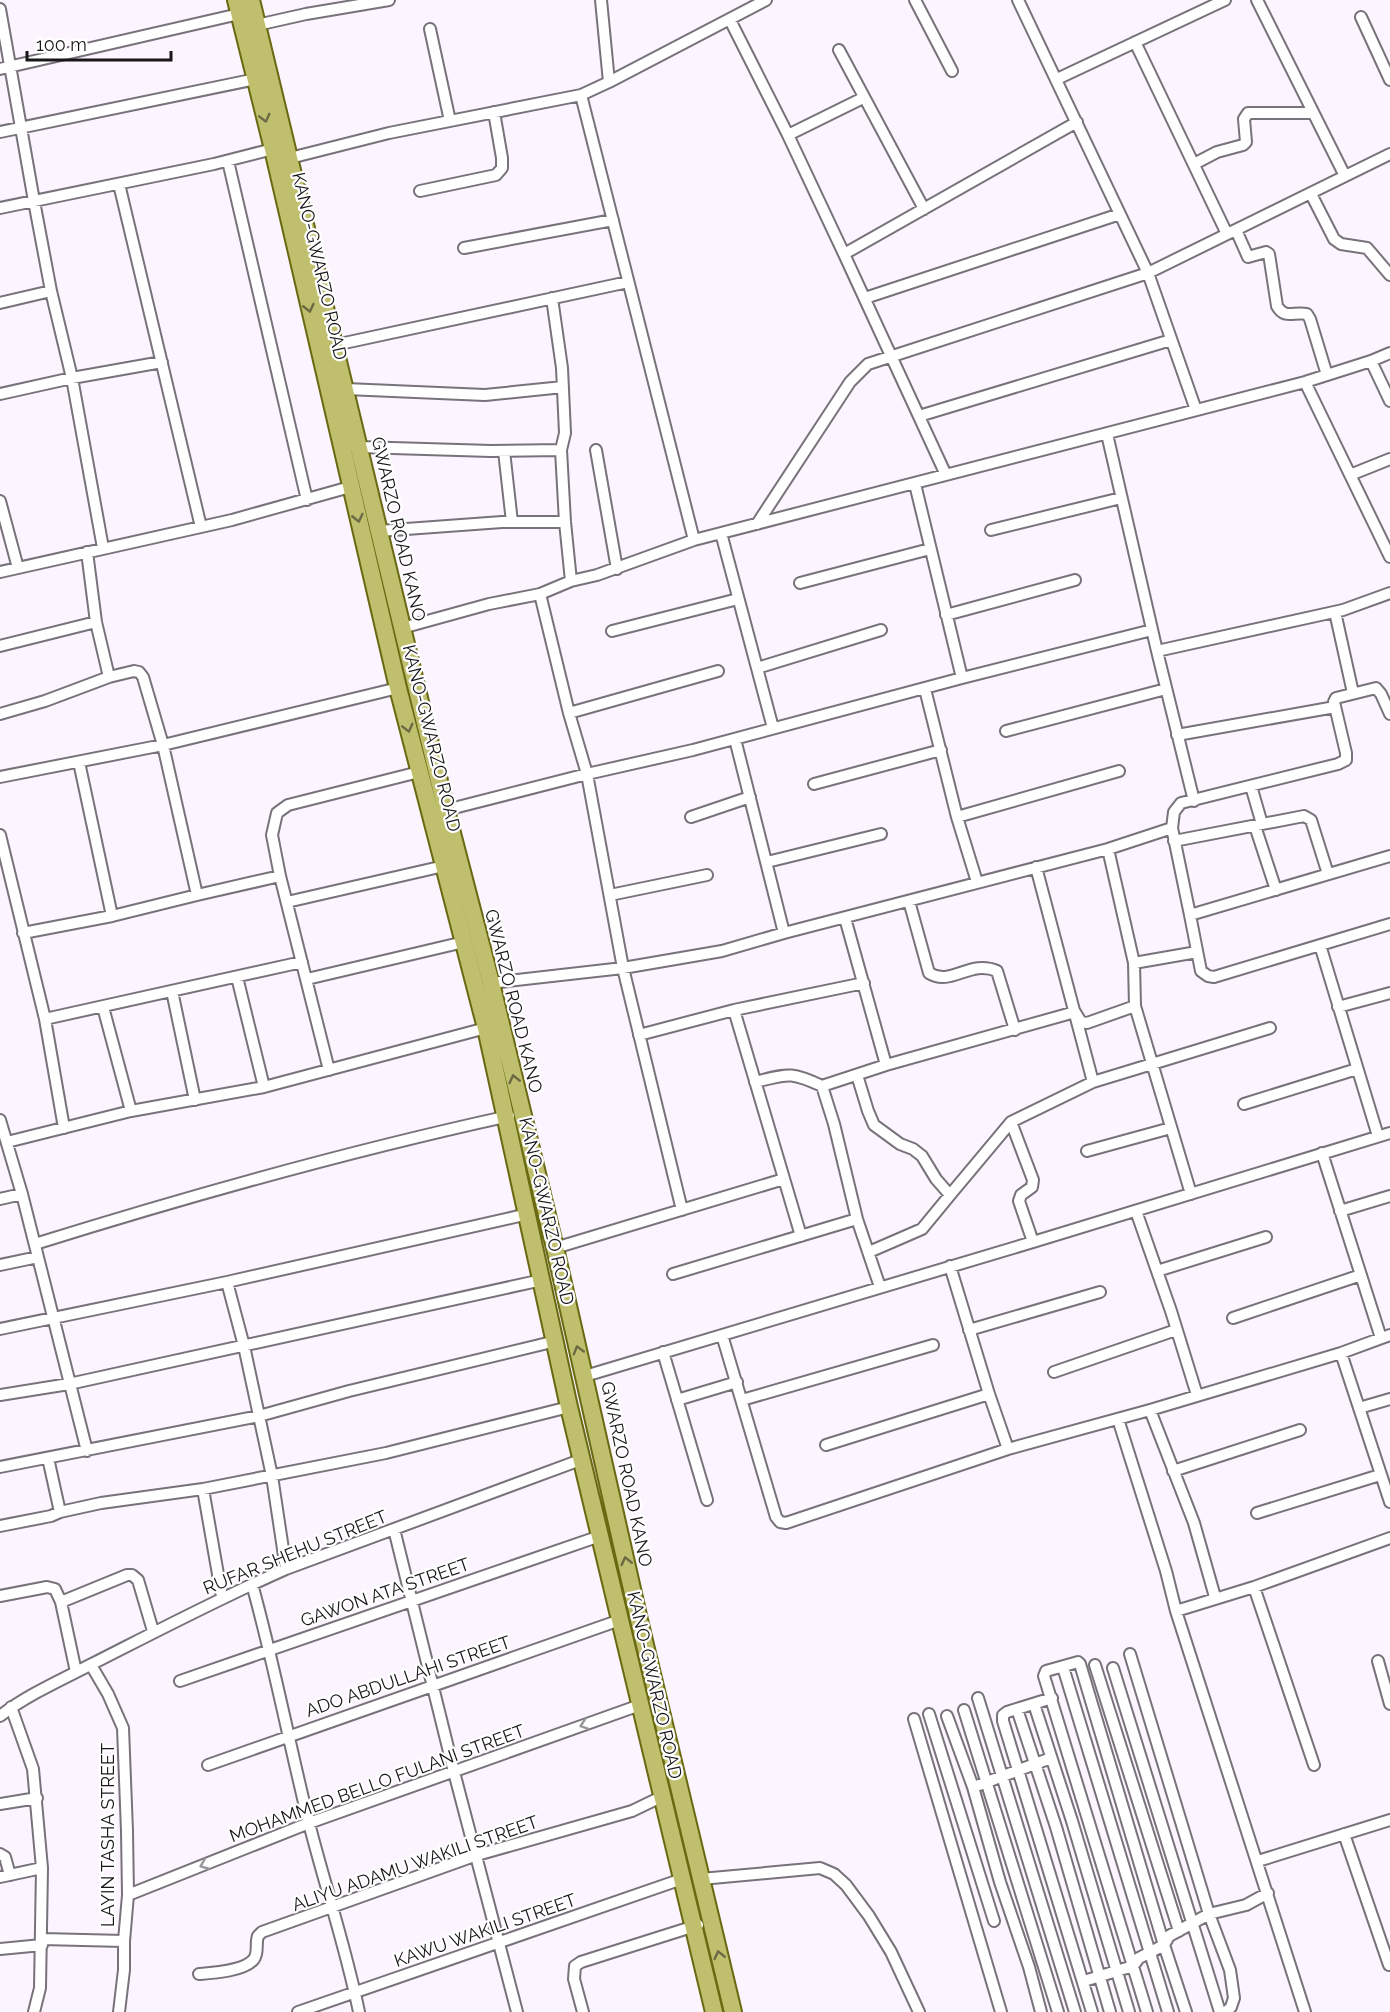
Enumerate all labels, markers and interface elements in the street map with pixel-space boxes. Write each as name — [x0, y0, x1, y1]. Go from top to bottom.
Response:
scale bar — [27, 24, 171, 62]
text: 100 m — [36, 34, 87, 55]
one-way arrow — [258, 113, 271, 123]
street label: KANO-GWARZO ROAD — [288, 170, 352, 362]
one-way arrow — [302, 303, 315, 313]
street label: GWARZO ROAD KANO — [368, 435, 430, 623]
one-way arrow — [350, 513, 363, 523]
street label: KANO-GWARZO ROAD — [399, 642, 465, 834]
one-way arrow — [401, 723, 414, 733]
street label: GWARZO ROAD KANO — [481, 907, 547, 1095]
one-way arrow — [508, 1074, 521, 1084]
street label: KANO-GWARZO ROAD — [515, 1115, 579, 1307]
one-way arrow — [573, 1345, 585, 1356]
street label: GWARZO ROAD KANO — [597, 1379, 657, 1569]
street label: RUFAR SHEHU STREET — [200, 1505, 390, 1599]
street label: GAWON ATA STREET — [298, 1553, 472, 1631]
one-way arrow — [620, 1556, 633, 1566]
street label: KANO-GWARZO ROAD — [623, 1589, 687, 1781]
street label: ADO ABDULLAHI STREET — [303, 1631, 513, 1721]
one-way arrow — [580, 1717, 590, 1730]
street label: MOHAMMED BELLO FULANI STREET — [227, 1720, 527, 1846]
street label: LAYIN TASHA STREET — [97, 1743, 118, 1927]
street label: ALIYU ADAMU WAKILI STREET — [289, 1811, 541, 1915]
one-way arrow — [200, 1857, 210, 1870]
street label: KAWU WAKILI STREET — [391, 1889, 579, 1971]
one-way arrow — [713, 1950, 726, 1960]

